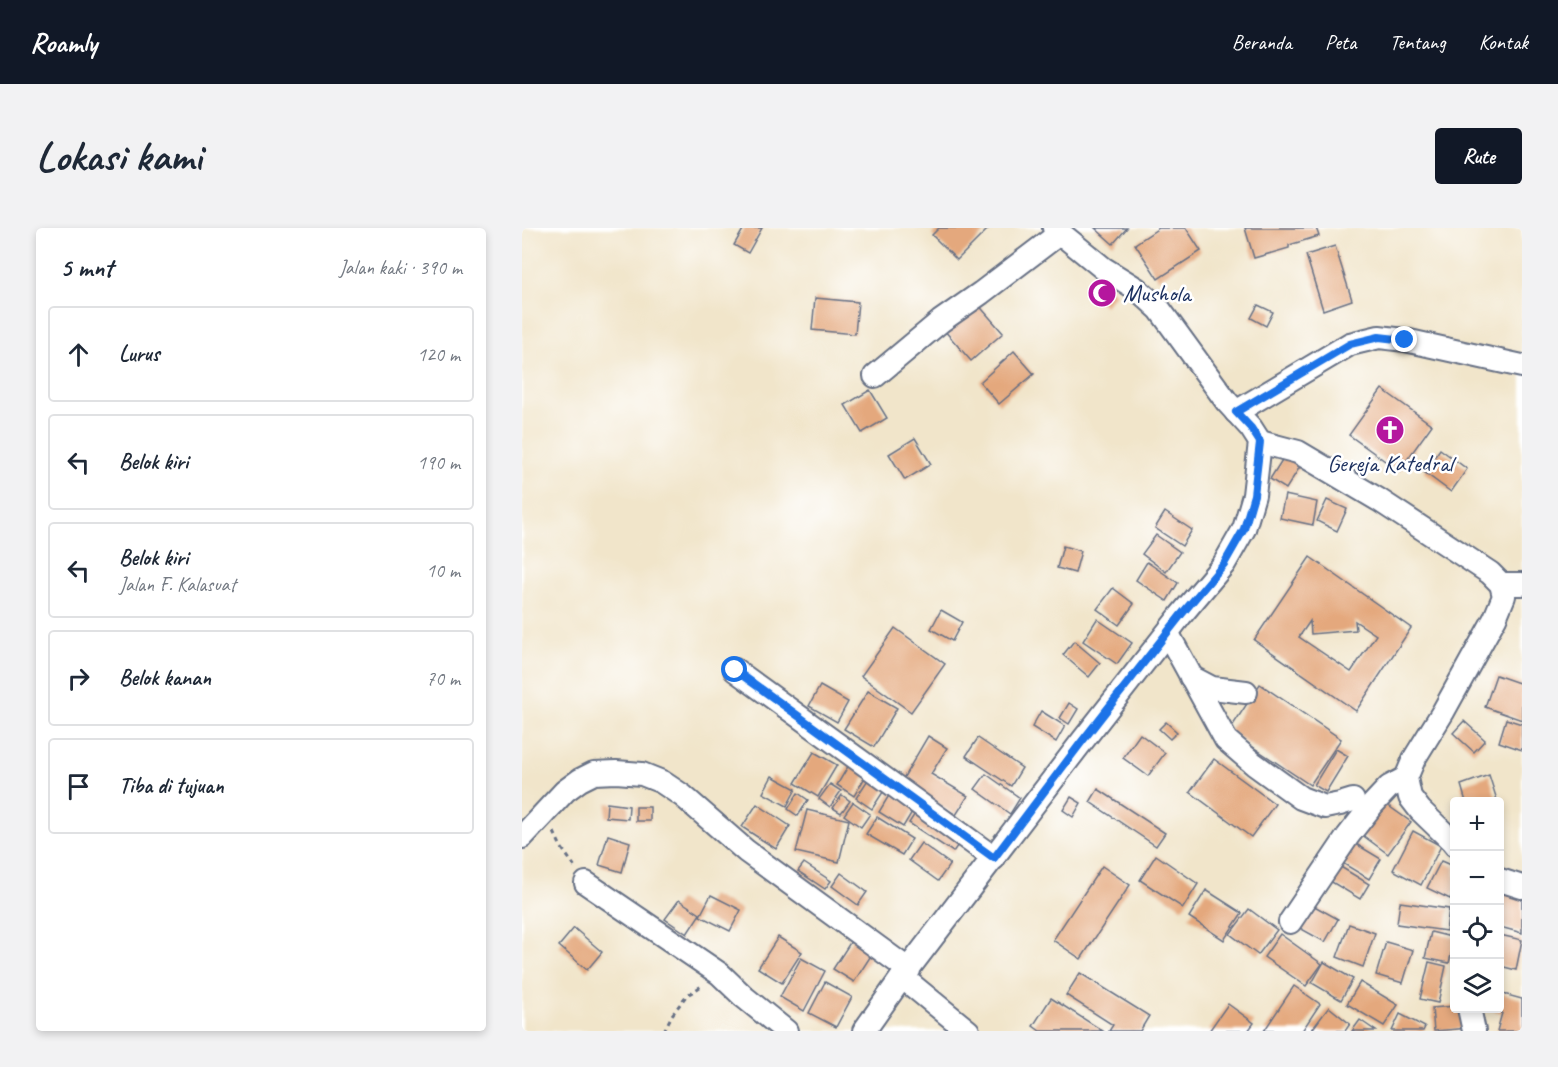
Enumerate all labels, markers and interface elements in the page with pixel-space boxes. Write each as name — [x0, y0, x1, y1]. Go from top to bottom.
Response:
text: Roamly — [30, 25, 97, 60]
text: Beranda — [1232, 29, 1292, 55]
text: Peta — [1325, 29, 1356, 55]
text: Tentang — [1389, 29, 1446, 55]
text: Kontak — [1479, 29, 1528, 55]
button: Rute — [1435, 128, 1522, 184]
text: Lokasi kami — [36, 130, 202, 183]
text: 5 mnt — [60, 251, 113, 284]
text: Jalan kaki · 390 m — [339, 255, 462, 280]
mosque icon: Mushola — [1086, 277, 1118, 309]
place label: Mushola — [1123, 278, 1193, 308]
route end — [1391, 326, 1417, 352]
icon: ahead — [62, 338, 95, 371]
text: Lurus — [119, 340, 159, 368]
text: 120 m — [417, 342, 460, 367]
church icon: Gereja Katedral — [1374, 414, 1406, 446]
icon: left — [62, 446, 95, 479]
text: Belok kiri — [119, 448, 188, 476]
place label: Gereja Katedral — [1327, 448, 1457, 478]
text: 190 m — [417, 450, 460, 475]
text: Belok kiri — [119, 544, 188, 572]
icon: left — [62, 554, 95, 587]
text: 10 m — [426, 558, 460, 583]
text: Jalan F. Kalasuat — [119, 572, 236, 597]
route start — [721, 656, 747, 682]
icon: right — [62, 662, 95, 695]
text: Belok kanan — [119, 664, 211, 692]
text: 70 m — [426, 666, 460, 691]
icon: arrive — [62, 770, 95, 803]
text: Tiba di tujuan — [119, 772, 224, 800]
map controls — [1450, 797, 1504, 1013]
button: + — [1450, 797, 1504, 851]
button: − — [1450, 851, 1504, 905]
button: locate — [1450, 905, 1504, 959]
button: layers — [1450, 959, 1504, 1013]

